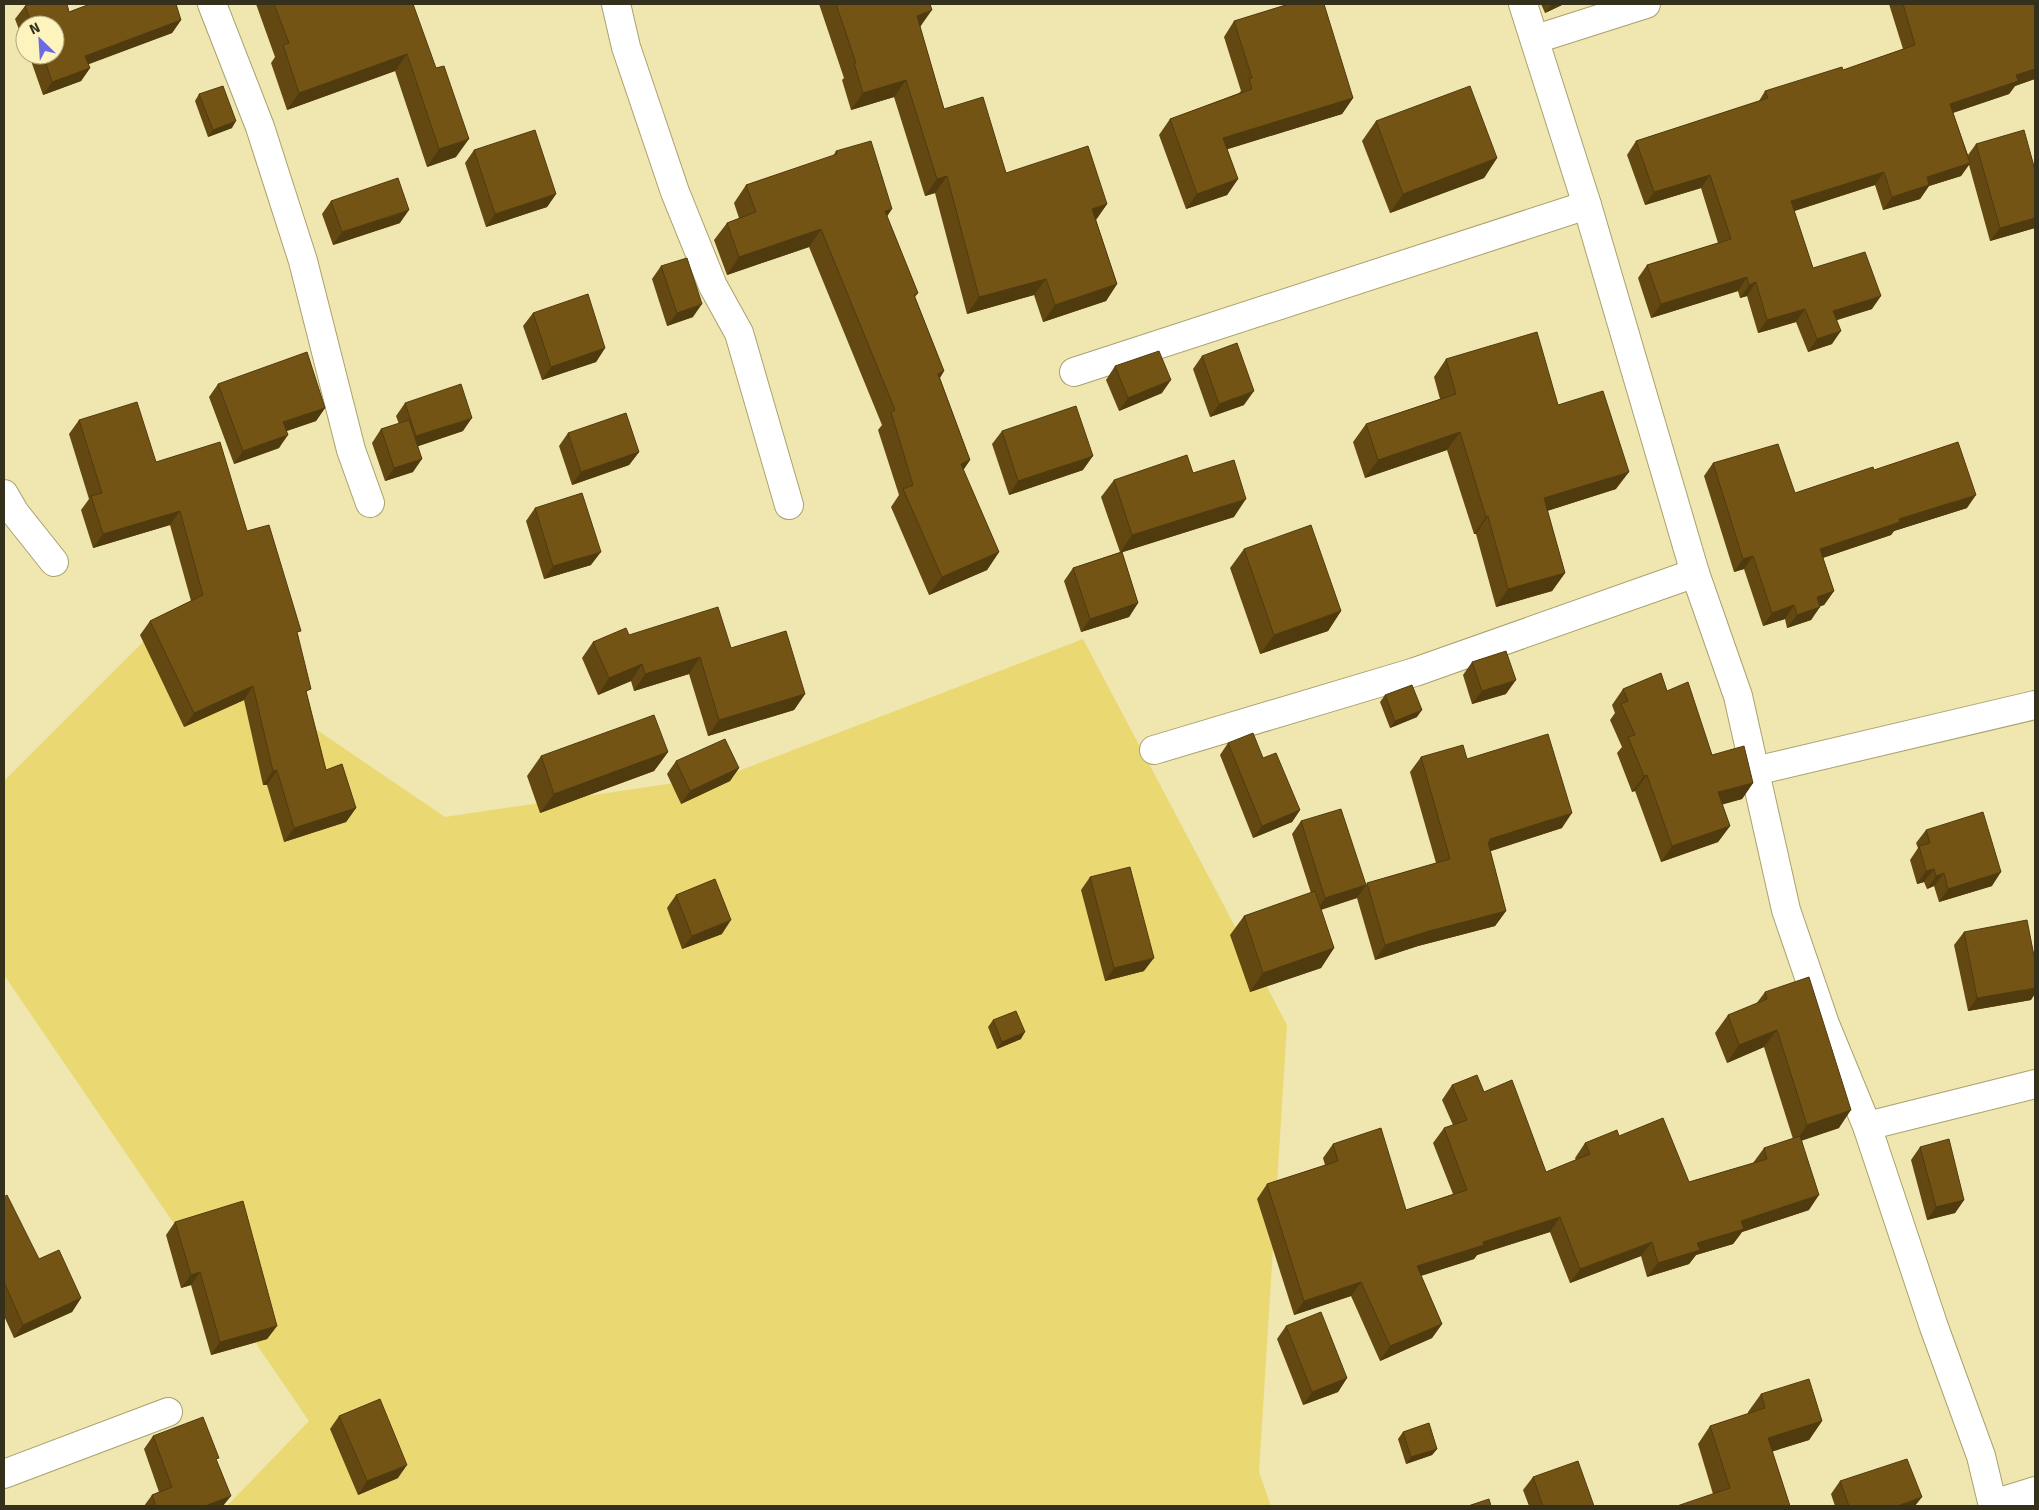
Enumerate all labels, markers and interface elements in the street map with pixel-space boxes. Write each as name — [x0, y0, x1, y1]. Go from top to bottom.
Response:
north arrow — [15, 15, 65, 65]
text: N — [27, 19, 43, 38]

